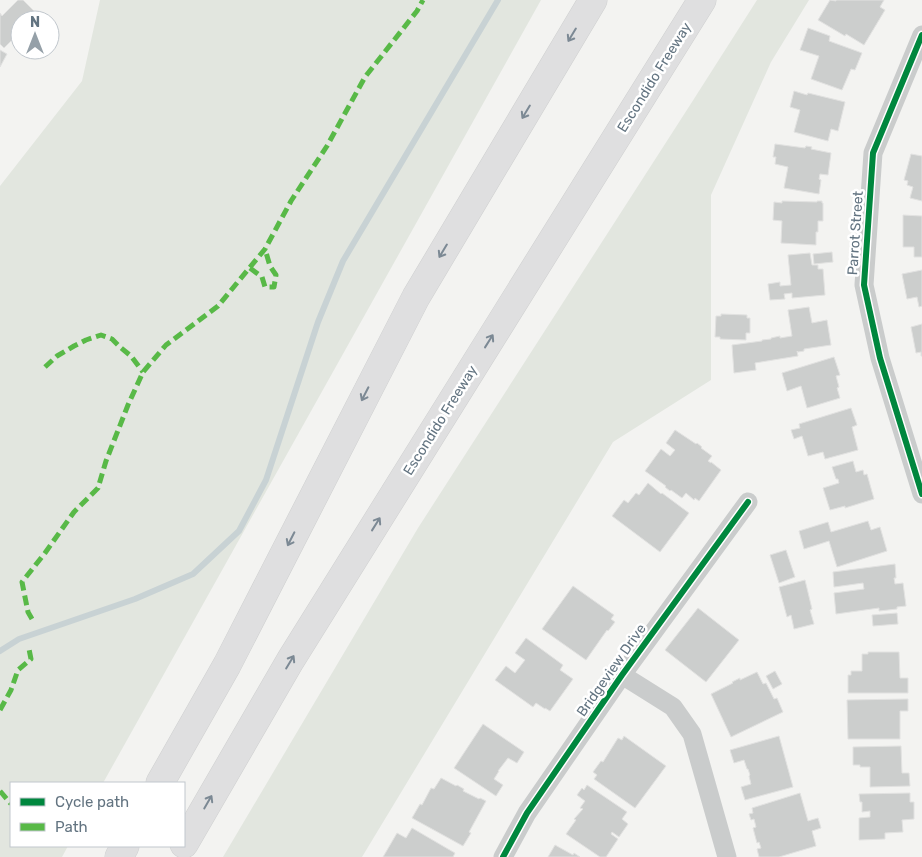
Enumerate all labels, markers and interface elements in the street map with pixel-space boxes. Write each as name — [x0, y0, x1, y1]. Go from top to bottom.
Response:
north arrow — [10, 10, 60, 60]
text: N — [30, 14, 40, 31]
street label: Escondido Freeway — [614, 19, 695, 135]
one-way arrow — [566, 28, 576, 42]
one-way arrow — [521, 104, 531, 119]
street label: Parrot Street — [844, 190, 867, 276]
one-way arrow — [437, 244, 447, 258]
one-way arrow — [485, 335, 495, 349]
street label: Escondido Freeway — [400, 362, 481, 478]
one-way arrow — [360, 387, 370, 402]
one-way arrow — [371, 517, 381, 531]
one-way arrow — [286, 531, 295, 546]
street label: Bridgeview Drive — [573, 621, 650, 720]
one-way arrow — [285, 655, 295, 669]
legend — [10, 782, 185, 847]
text: Cycle path — [55, 793, 129, 811]
one-way arrow — [204, 796, 214, 810]
text: Path — [55, 818, 88, 836]

